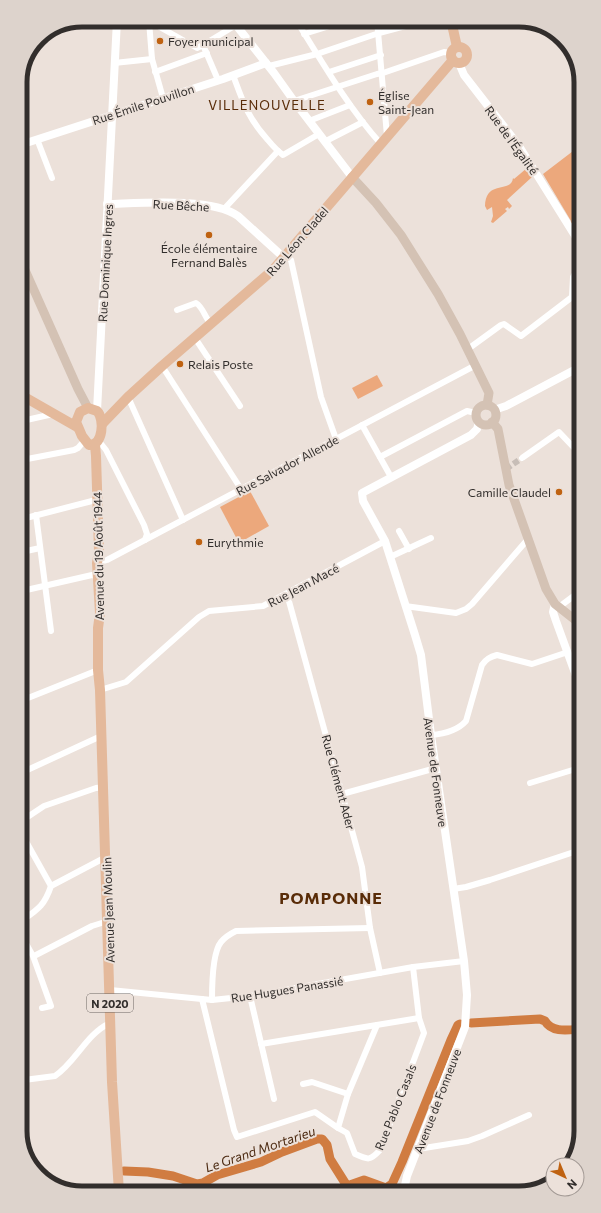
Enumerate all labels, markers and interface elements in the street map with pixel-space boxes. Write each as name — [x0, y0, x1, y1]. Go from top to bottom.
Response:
place label: Foyer municipal — [168, 34, 254, 48]
marker: Foyer municipal — [155, 36, 165, 46]
street label: Rue Émile Pouvillon — [90, 81, 196, 127]
place label: Église Saint-Jean — [378, 88, 434, 117]
district label: VILLENOUVELLE — [208, 97, 326, 113]
marker: Église Saint-Jean — [365, 97, 375, 107]
street label: Rue de l'Égalité — [482, 103, 542, 177]
street label: Rue Bêche — [152, 197, 210, 213]
street label: Rue Dominique Ingres — [95, 204, 115, 322]
street label: Rue Léon Cladel — [263, 204, 331, 278]
marker: École élémentaire Fernand Balès — [204, 230, 214, 240]
place label: École élémentaire Fernand Balès — [161, 241, 257, 269]
place label: Relais Poste — [188, 357, 253, 371]
marker: Relais Poste — [175, 359, 185, 369]
street label: Rue Salvador Allende — [233, 432, 341, 498]
place label: Camille Claudel — [468, 485, 551, 499]
marker: Camille Claudel — [554, 487, 564, 497]
street label: Avenue du 19 Août 1944 — [90, 491, 106, 621]
place label: Eurythmie — [207, 535, 264, 549]
marker: Eurythmie — [194, 537, 204, 547]
street label: Rue Jean Macé — [265, 560, 341, 610]
street label: Avenue de Fonneuve — [421, 716, 451, 828]
street label: Rue Clément Ader — [320, 733, 358, 831]
street label: Avenue Jean Moulin — [99, 857, 118, 963]
district label: POMPONNE — [279, 888, 383, 907]
street label: Rue Hugues Panassié — [230, 973, 344, 1005]
road number: N 2020 — [87, 994, 133, 1012]
street label: Avenue de Fonneuve — [411, 1047, 463, 1155]
street label: Rue Pablo Casals — [371, 1062, 419, 1152]
water label: Le Grand Mortarieu — [203, 1123, 317, 1175]
north arrow — [545, 1157, 585, 1197]
text: N — [565, 1177, 580, 1192]

